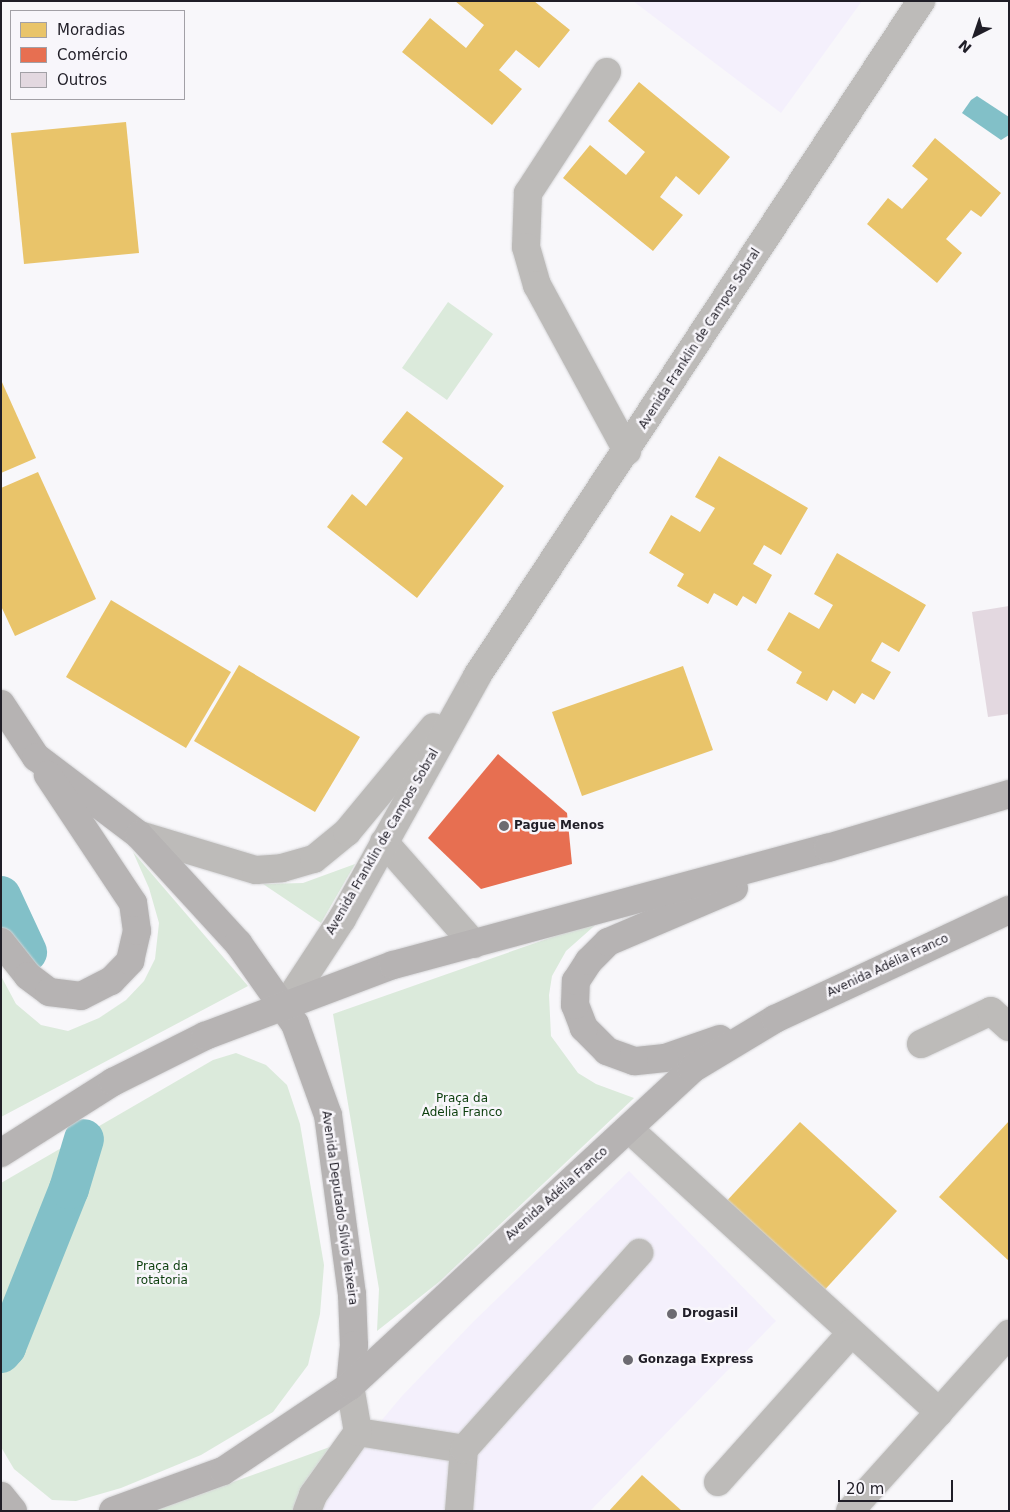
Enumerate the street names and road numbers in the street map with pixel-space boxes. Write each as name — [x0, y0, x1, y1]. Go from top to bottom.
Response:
street label: Avenida Franklin de Campos Sobral — [636, 246, 764, 432]
street label: Avenida Franklin de Campos Sobral — [324, 747, 442, 937]
street label: Avenida Adélia Franco — [825, 931, 951, 1001]
street label: Avenida Deputado Sílvio Teixeira — [318, 1110, 360, 1306]
street label: Avenida Adélia Franco — [503, 1144, 611, 1244]

